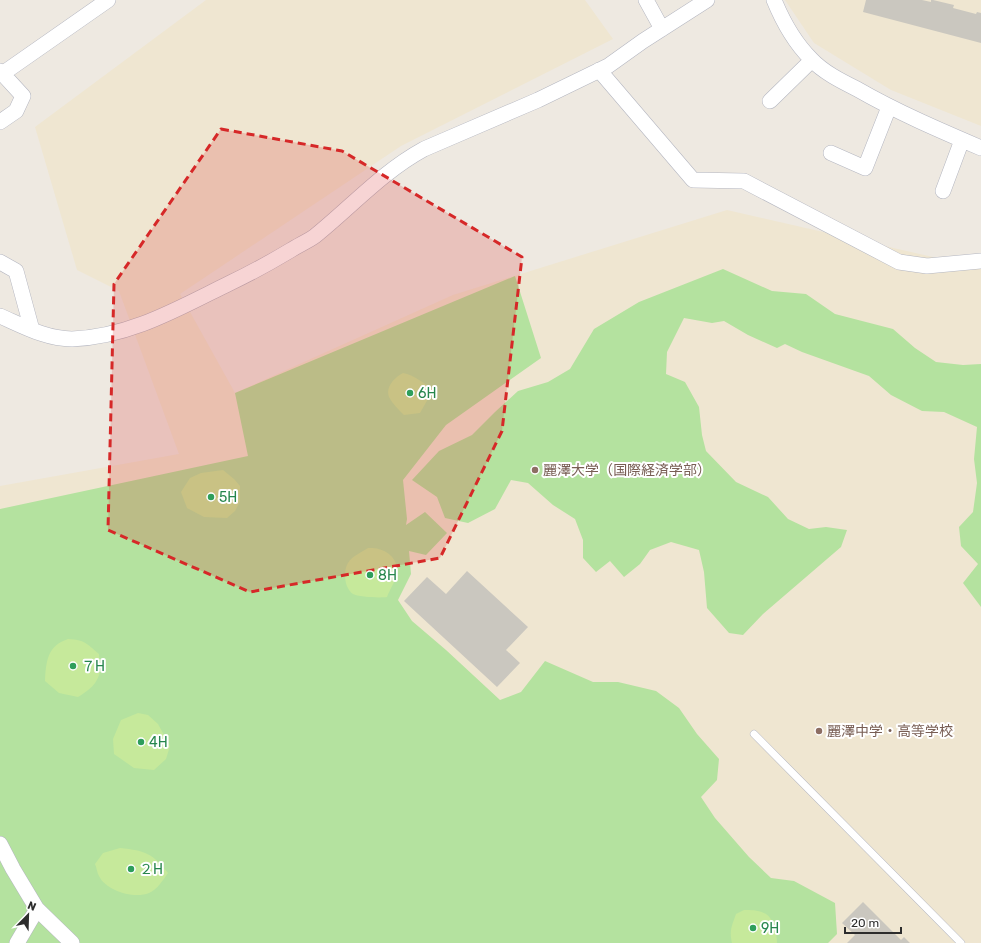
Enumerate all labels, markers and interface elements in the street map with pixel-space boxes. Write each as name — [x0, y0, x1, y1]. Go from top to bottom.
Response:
place label: 6H — [418, 385, 436, 402]
marker: 6H — [405, 388, 415, 398]
place label: 麗澤大学（国際経済学部） — [543, 462, 711, 479]
marker: 麗澤大学（国際経済学部） — [530, 465, 540, 475]
place label: 5H — [219, 489, 237, 506]
marker: 5H — [206, 492, 216, 502]
place label: 8H — [378, 567, 397, 584]
marker: 8H — [365, 570, 375, 580]
place label: ７H — [81, 658, 105, 675]
marker: ７H — [68, 661, 78, 671]
place label: 麗澤中学・高等学校 — [827, 723, 953, 740]
marker: 麗澤中学・高等学校 — [814, 726, 824, 736]
place label: 4H — [149, 734, 168, 751]
marker: 4H — [136, 737, 146, 747]
place label: ２H — [139, 861, 163, 878]
marker: ２H — [126, 864, 136, 874]
north arrow — [8, 895, 48, 935]
text: N — [26, 899, 38, 914]
scale bar — [845, 909, 901, 935]
text: 20 m — [851, 916, 879, 930]
place label: 9H — [761, 920, 779, 937]
marker: 9H — [748, 923, 758, 933]

